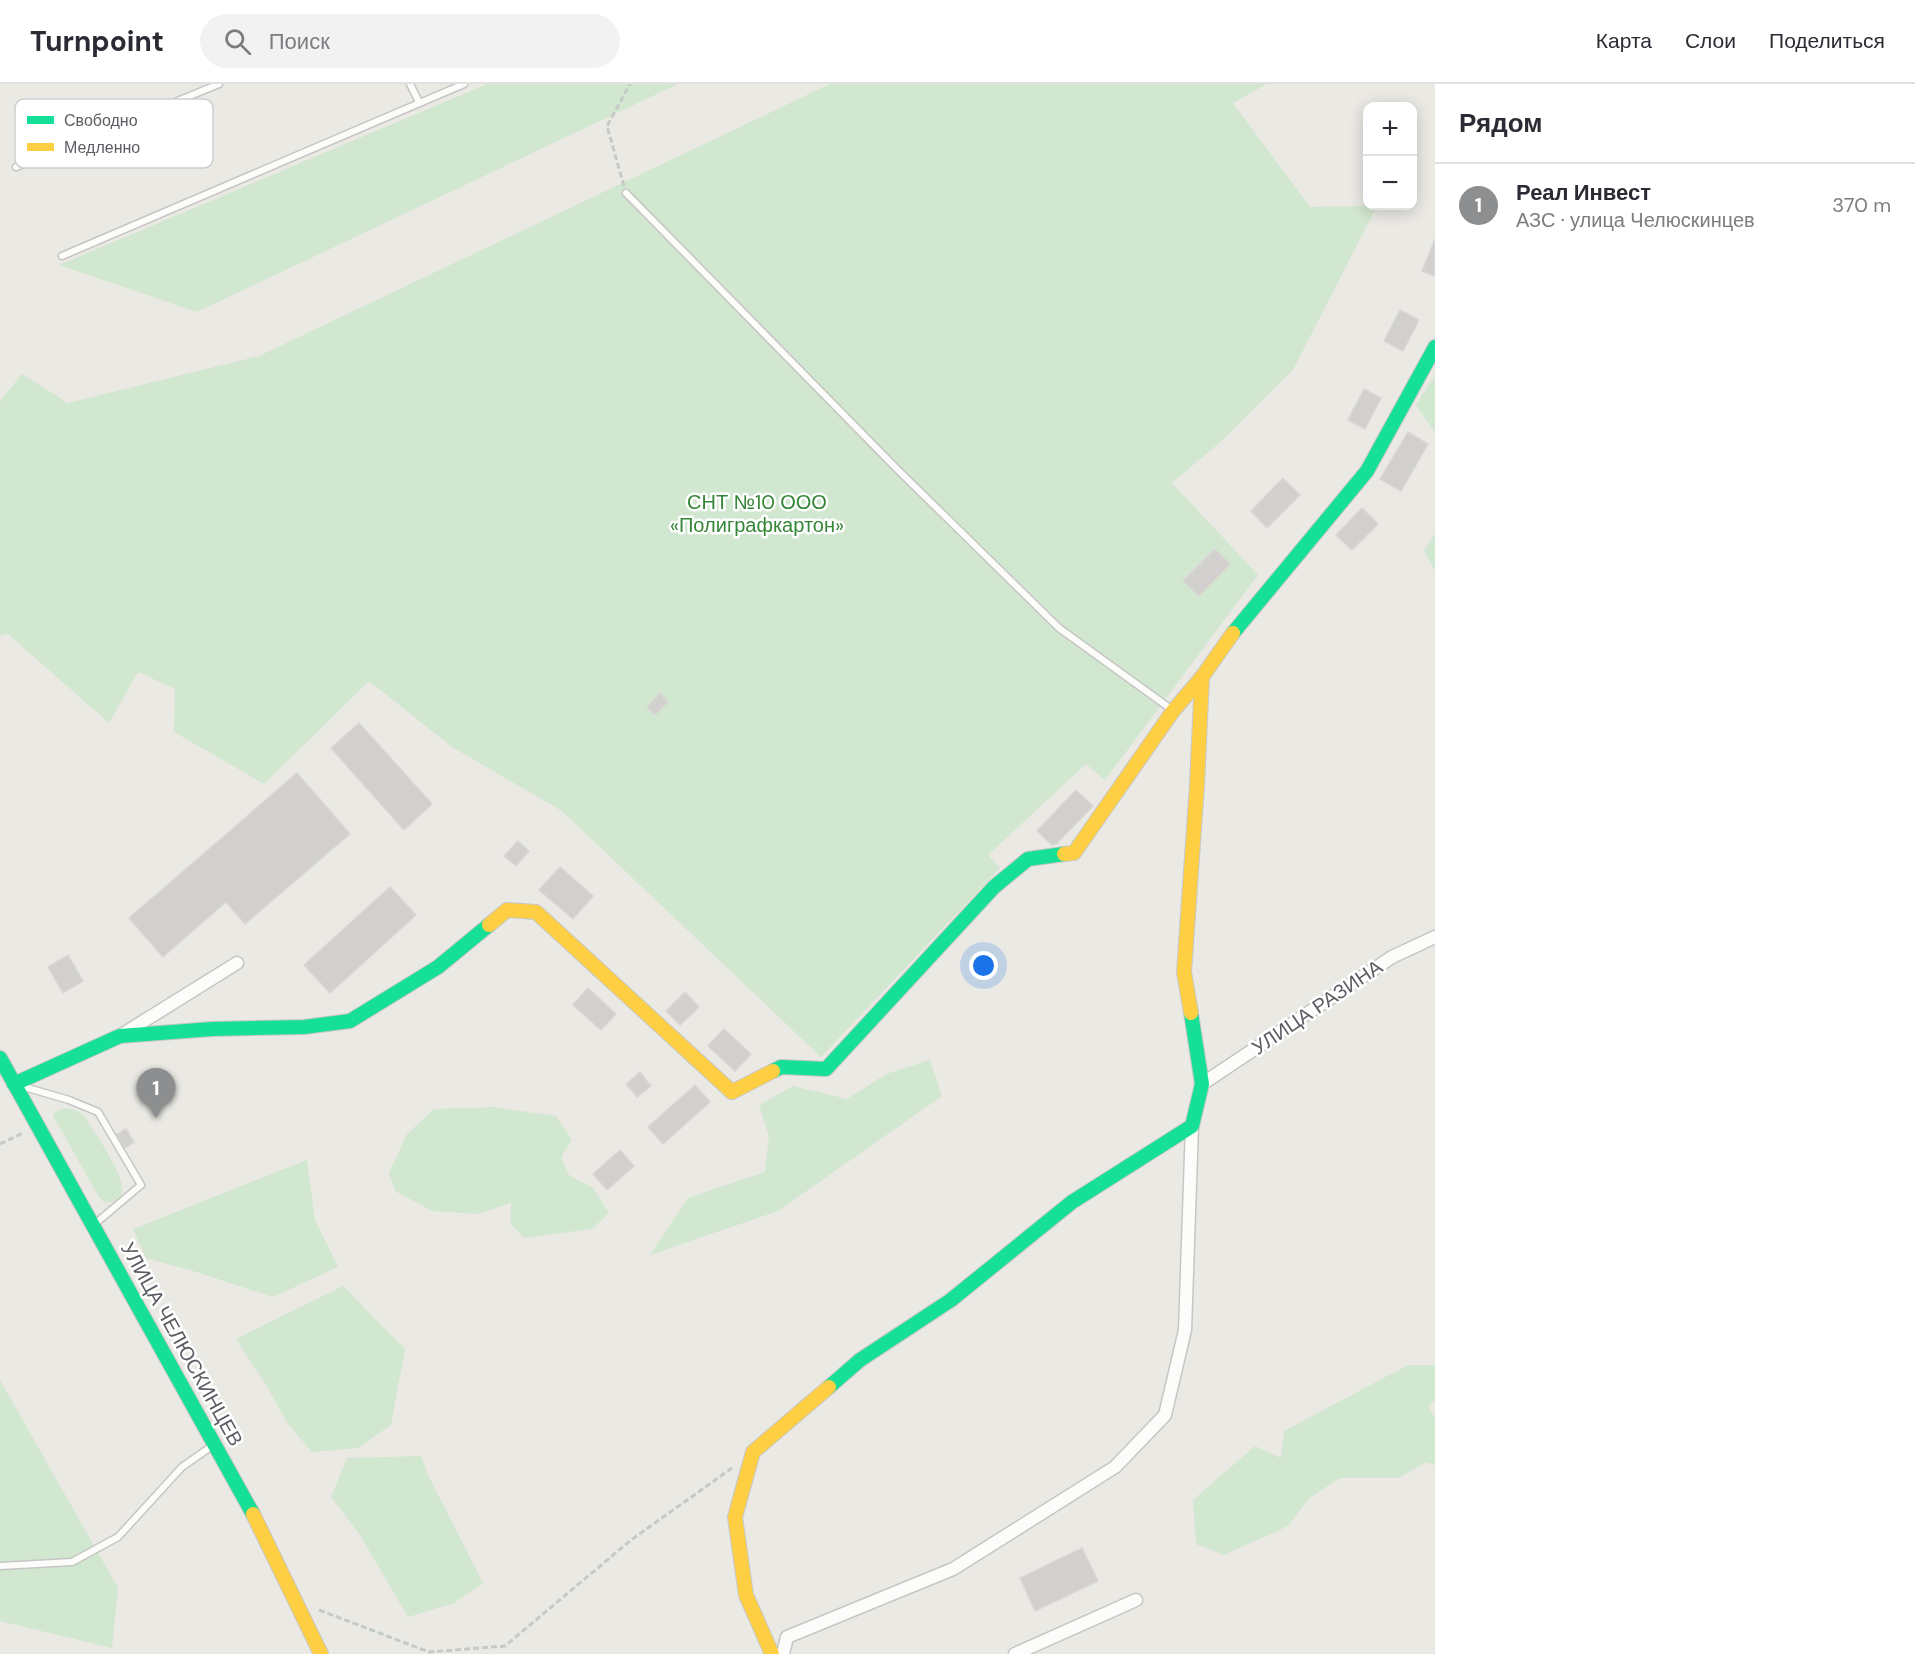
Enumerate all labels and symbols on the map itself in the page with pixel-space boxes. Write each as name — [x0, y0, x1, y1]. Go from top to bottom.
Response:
legend — [15, 99, 213, 168]
text: Свободно — [64, 110, 138, 131]
text: Медленно — [64, 137, 140, 158]
park label: СНТ №10 ООО «Полиграфкартон» — [670, 489, 844, 538]
your location — [969, 951, 998, 980]
street label: УЛИЦА РАЗИНА — [1247, 953, 1388, 1060]
pin: 1 — [136, 1068, 176, 1118]
street label: УЛИЦА ЧЕЛЮСКИНЦЕВ — [115, 1237, 249, 1451]

